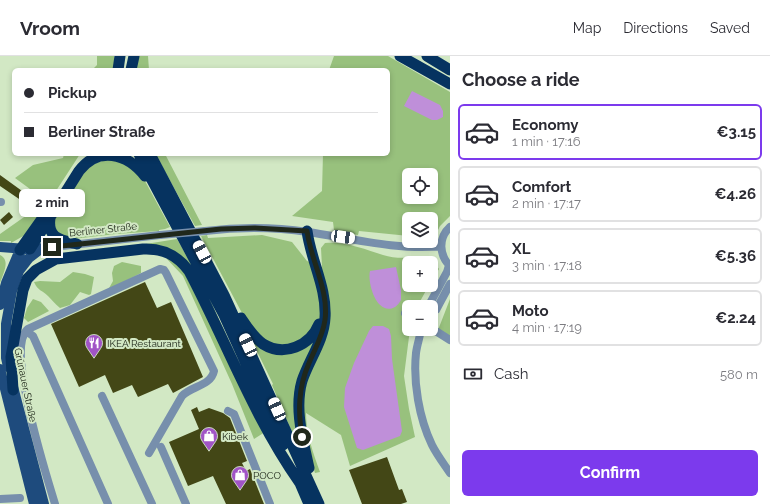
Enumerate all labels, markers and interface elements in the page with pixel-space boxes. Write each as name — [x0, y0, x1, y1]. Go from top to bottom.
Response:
text: Vroom — [20, 17, 80, 39]
text: Map — [573, 20, 601, 36]
text: Directions — [623, 20, 688, 36]
text: Saved — [710, 20, 750, 36]
text: Choose a ride — [462, 69, 580, 90]
text: Pickup — [48, 84, 97, 102]
icon: car — [464, 114, 500, 150]
text: Economy — [512, 116, 579, 134]
text: Berliner Straße — [48, 123, 155, 141]
text: €3.15 — [717, 123, 756, 141]
text: 1 min · 17:16 — [512, 134, 581, 149]
map controls — [402, 168, 438, 336]
button: locate — [402, 168, 438, 204]
icon: car — [464, 176, 500, 212]
text: Comfort — [512, 178, 571, 196]
text: €4.26 — [715, 185, 756, 203]
callout: 2 min — [19, 189, 85, 217]
text: 2 min — [35, 195, 69, 210]
text: 2 min · 17:17 — [512, 196, 581, 211]
button: layers — [402, 212, 438, 248]
street label: Berliner Straße — [69, 220, 138, 239]
car — [330, 229, 356, 245]
route end — [43, 238, 61, 256]
icon: car — [464, 238, 500, 274]
car — [191, 239, 213, 265]
text: XL — [512, 240, 530, 258]
text: €5.36 — [715, 247, 756, 265]
button: + — [402, 256, 438, 292]
text: 3 min · 17:18 — [512, 258, 582, 273]
button: − — [402, 300, 438, 336]
icon: car — [464, 300, 500, 336]
text: Moto — [512, 302, 549, 320]
text: €2.24 — [715, 309, 756, 327]
text: 4 min · 17:19 — [512, 320, 582, 335]
car — [237, 332, 259, 358]
restaurant icon: IKEA Restaurant — [84, 333, 104, 358]
place label: IKEA Restaurant — [107, 338, 182, 349]
street label: Grünauer Straße — [12, 347, 39, 423]
icon: cash — [462, 363, 484, 385]
text: Cash — [494, 365, 528, 383]
text: 580 m — [720, 367, 758, 382]
car — [267, 396, 287, 422]
shop icon: Kibek — [199, 426, 219, 451]
route start — [293, 428, 311, 446]
place label: Kibek — [222, 431, 249, 442]
button: Confirm — [462, 450, 758, 496]
shop icon: POCO — [230, 465, 250, 490]
place label: POCO — [253, 470, 282, 481]

